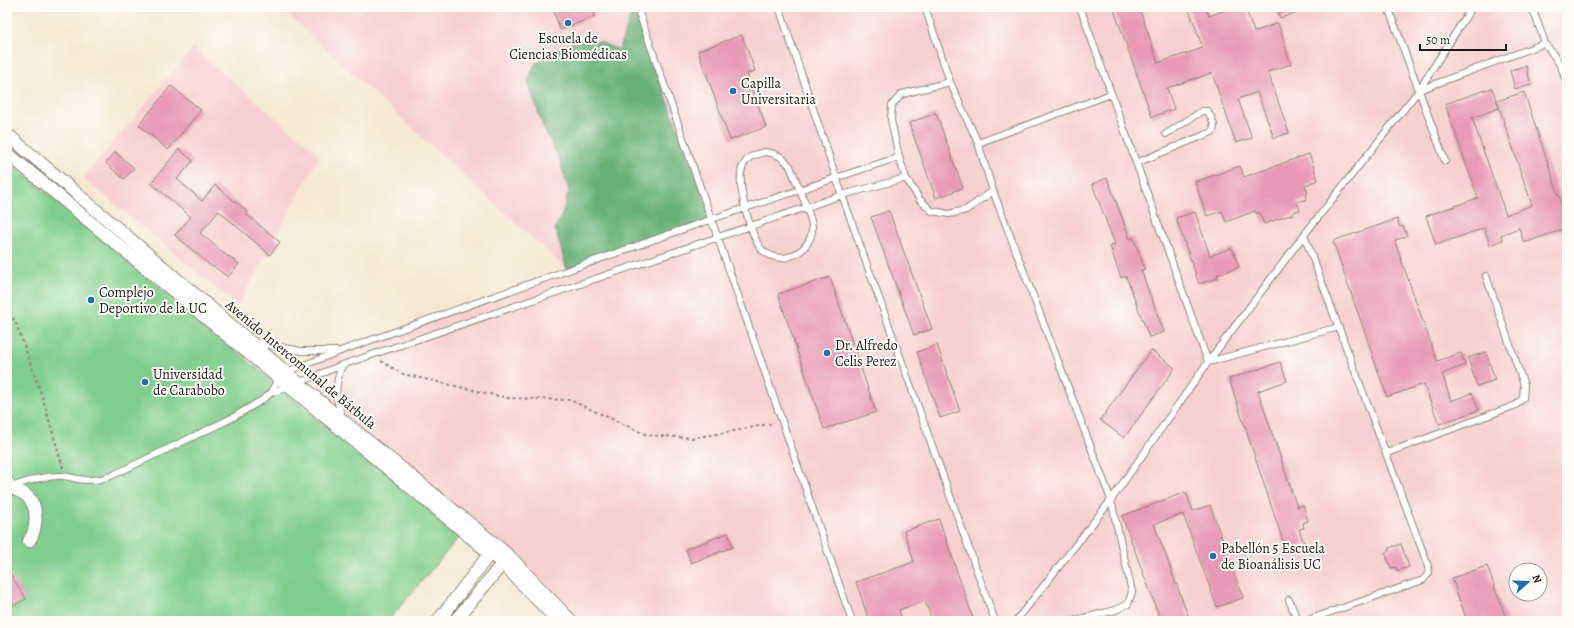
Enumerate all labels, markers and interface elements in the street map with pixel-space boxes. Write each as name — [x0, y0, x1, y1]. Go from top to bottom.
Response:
marker: Escuela de Ciencias Biomédicas — [563, 18, 573, 28]
scale bar — [1420, 26, 1506, 52]
place label: Escuela de Ciencias Biomédicas — [509, 29, 627, 64]
text: 50 m — [1426, 32, 1450, 48]
place label: Capilla Universitaria — [741, 74, 817, 109]
marker: Capilla Universitaria — [728, 86, 738, 96]
place label: Complejo Deportivo de la UC — [99, 283, 207, 318]
marker: Complejo Deportivo de la UC — [86, 295, 96, 305]
street label: Avenido Intercomunal de Bárbula — [220, 295, 380, 434]
place label: Dr. Alfredo Celis Perez — [835, 336, 898, 371]
marker: Dr. Alfredo Celis Perez — [822, 348, 832, 358]
place label: Universidad de Carabobo — [153, 365, 225, 400]
marker: Universidad de Carabobo — [140, 377, 150, 387]
place label: Pabellón 5 Escuela de Bioanálisis UC — [1221, 539, 1325, 574]
marker: Pabellón 5 Escuela de Bioanálisis UC — [1208, 551, 1218, 561]
north arrow — [1508, 562, 1548, 602]
text: N — [1529, 572, 1545, 585]

